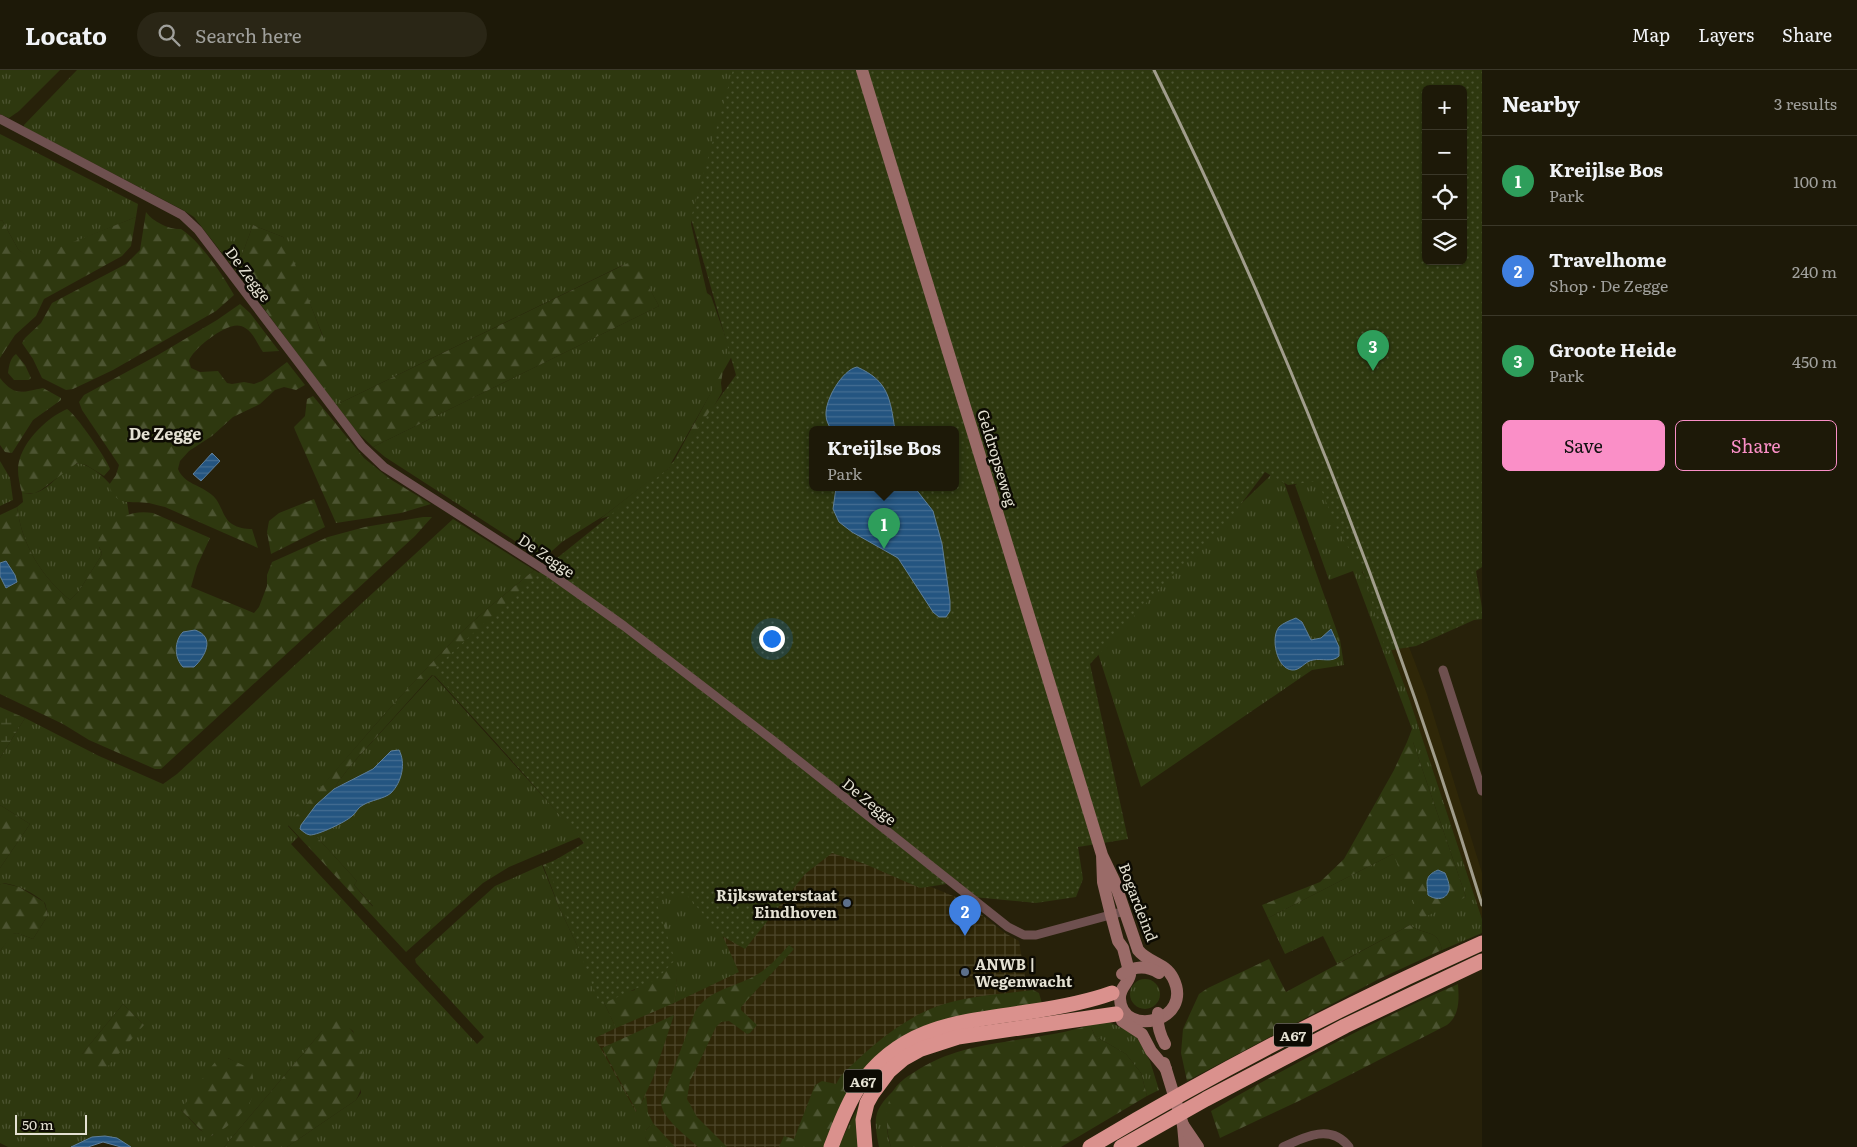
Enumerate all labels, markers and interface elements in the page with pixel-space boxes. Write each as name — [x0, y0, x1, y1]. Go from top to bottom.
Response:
search box — [137, 12, 487, 57]
text: Locato — [25, 17, 107, 52]
icon: search — [155, 21, 183, 49]
text: Search here — [195, 21, 302, 49]
text: Map — [1632, 21, 1670, 48]
text: Layers — [1698, 21, 1754, 48]
text: Share — [1782, 21, 1832, 48]
map controls — [1422, 85, 1467, 265]
button: + — [1422, 85, 1467, 130]
text: Nearby — [1502, 87, 1580, 118]
text: 3 results — [1774, 91, 1837, 115]
button: − — [1422, 130, 1467, 175]
text: Kreijlse Bos — [1549, 155, 1663, 183]
text: 1 — [1515, 169, 1521, 193]
text: 100 m — [1793, 169, 1837, 193]
button: locate — [1422, 175, 1467, 220]
text: Park — [1549, 183, 1584, 207]
button: layers — [1422, 220, 1467, 265]
street label: De Zegge — [221, 241, 278, 307]
text: Travelhome — [1549, 245, 1666, 273]
text: 2 — [1514, 259, 1522, 283]
text: 240 m — [1792, 259, 1837, 283]
text: Shop · De Zegge — [1549, 273, 1668, 297]
pin: 3 — [1357, 330, 1389, 371]
text: Groote Heide — [1549, 335, 1676, 363]
text: 3 — [1514, 349, 1522, 373]
text: 450 m — [1792, 349, 1837, 373]
text: Park — [1549, 363, 1584, 387]
street label: Geldropseweg — [972, 407, 1024, 510]
button: Save — [1502, 420, 1665, 471]
button: Share — [1675, 420, 1837, 471]
district label: De Zegge — [129, 421, 201, 445]
popup — [809, 426, 959, 491]
text: Kreijlse Bos — [827, 433, 941, 461]
text: Park — [827, 461, 862, 485]
pin: 1 — [868, 508, 900, 549]
street label: De Zegge — [514, 528, 580, 583]
your location — [759, 626, 785, 652]
street label: De Zegge — [838, 772, 902, 830]
street label: Bogardeind — [1113, 859, 1165, 945]
place label: Rijkswaterstaat Eindhoven — [716, 883, 838, 923]
pin: 2 — [949, 895, 981, 936]
marker: Rijkswaterstaat Eindhoven — [841, 897, 853, 909]
place label: ANWB | Wegenwacht — [975, 952, 1073, 992]
marker: ANWB | Wegenwacht — [959, 966, 971, 978]
road number: A67 — [1274, 1024, 1312, 1046]
road number: A67 — [844, 1069, 882, 1092]
scale bar — [15, 1112, 88, 1135]
text: 50 m — [22, 1114, 54, 1134]

